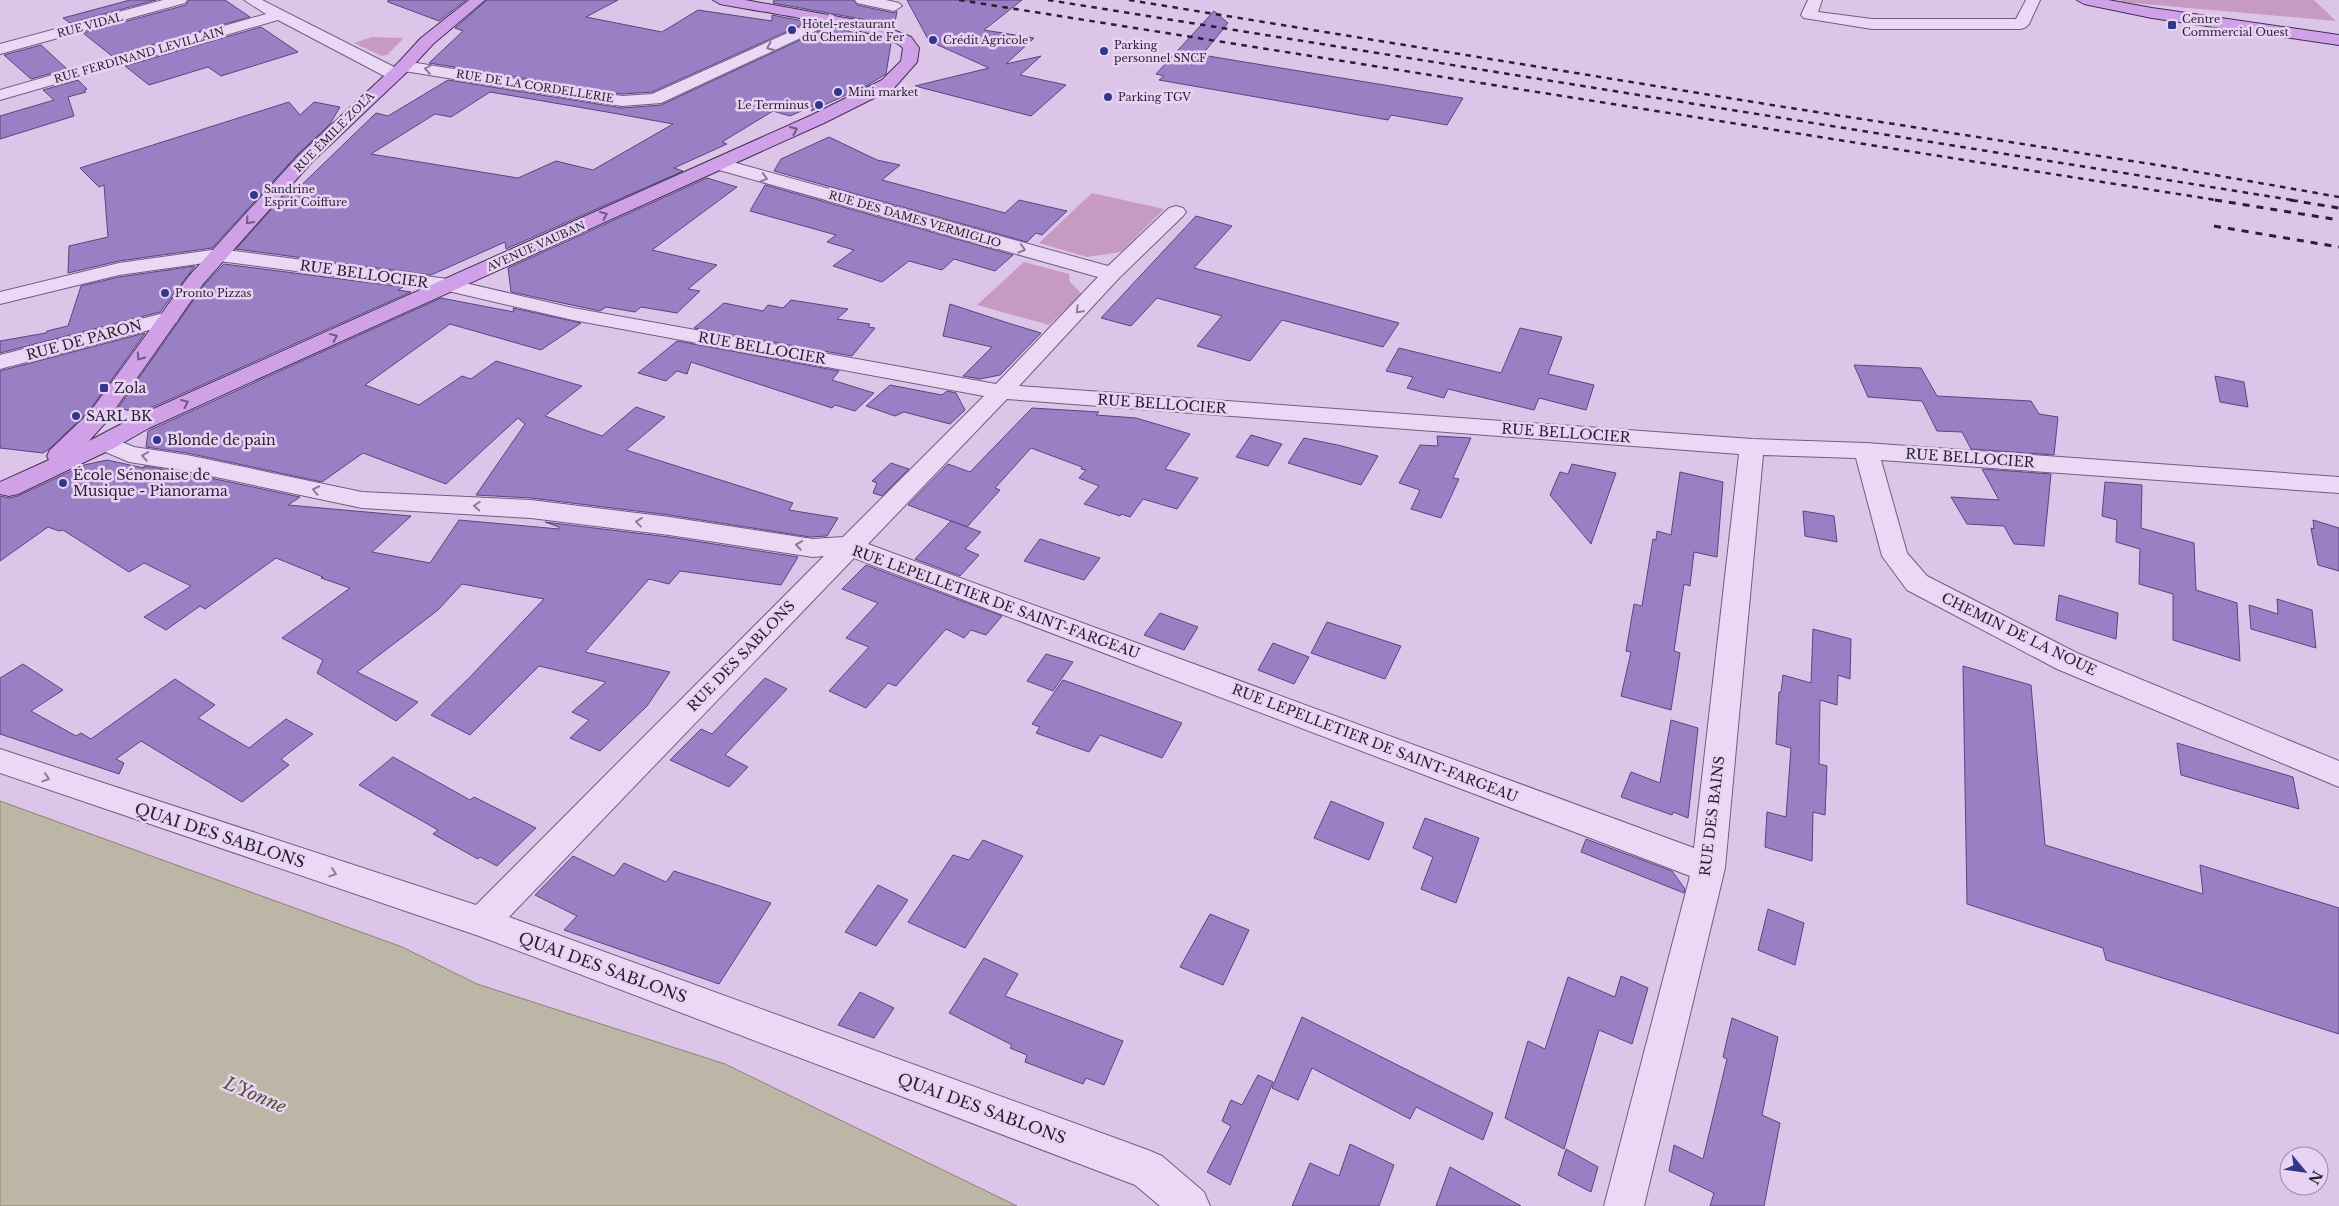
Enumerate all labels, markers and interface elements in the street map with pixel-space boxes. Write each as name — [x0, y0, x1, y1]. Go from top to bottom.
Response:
street label: RUE VIDAL — [55, 9, 125, 41]
place label: Centre Commercial Ouest — [2182, 12, 2290, 39]
place label: Hôtel-restaurant du Chemin de Fer — [802, 17, 905, 44]
marker: Centre Commercial Ouest — [2166, 19, 2178, 31]
street label: RUE FERDINAND LEVILLAIN — [52, 24, 226, 86]
marker: Hôtel-restaurant du Chemin de Fer — [786, 24, 798, 36]
place label: Crédit Agricole — [943, 33, 1028, 47]
marker: Crédit Agricole — [927, 34, 939, 46]
place label: Parking personnel SNCF — [1114, 38, 1207, 65]
one-way arrow — [766, 41, 775, 52]
marker: Parking personnel SNCF — [1098, 45, 1110, 57]
one-way arrow — [424, 64, 433, 74]
street label: RUE DE LA CORDELLERIE — [455, 67, 615, 105]
place label: Mini market — [848, 85, 919, 99]
marker: Mini market — [832, 86, 844, 98]
street label: RUE ÉMILE ZOLA — [291, 89, 377, 175]
place label: Parking TGV — [1118, 90, 1191, 104]
marker: Parking TGV — [1102, 91, 1114, 103]
place label: Le Terminus — [737, 98, 809, 112]
marker: Le Terminus — [813, 99, 825, 111]
one-way arrow — [789, 125, 798, 136]
one-way arrow — [760, 172, 768, 182]
place label: Sandrine Esprit Coiffure — [264, 182, 347, 209]
street label: RUE DES DAMES VERMIGLIO — [827, 188, 1003, 250]
marker: Sandrine Esprit Coiffure — [248, 189, 260, 201]
one-way arrow — [599, 211, 608, 222]
one-way arrow — [246, 216, 255, 225]
street label: AVENUE VAUBAN — [484, 218, 588, 274]
one-way arrow — [1018, 244, 1026, 254]
street label: RUE BELLOCIER — [299, 256, 430, 292]
place label: Pronto Pizzas — [175, 286, 252, 300]
marker: Pronto Pizzas — [159, 287, 171, 299]
one-way arrow — [1076, 305, 1085, 314]
street label: RUE DE PARON — [24, 316, 144, 364]
street label: RUE BELLOCIER — [697, 328, 828, 368]
one-way arrow — [329, 332, 338, 343]
one-way arrow — [137, 351, 146, 361]
place label: Zola — [114, 379, 146, 397]
marker: Zola — [98, 382, 110, 394]
street label: RUE BELLOCIER — [1097, 391, 1228, 418]
one-way arrow — [180, 398, 189, 409]
place label: SARL BK — [86, 407, 153, 425]
marker: SARL BK — [70, 410, 82, 422]
street label: RUE BELLOCIER — [1501, 420, 1632, 447]
place label: Blonde de pain — [167, 431, 276, 449]
marker: Blonde de pain — [151, 434, 163, 446]
street label: RUE BELLOCIER — [1905, 445, 2036, 472]
one-way arrow — [141, 451, 149, 462]
place label: École Sénonaise de Musique - Pianorama — [73, 466, 228, 500]
marker: École Sénonaise de Musique - Pianorama — [57, 477, 69, 489]
one-way arrow — [311, 486, 320, 496]
one-way arrow — [473, 501, 481, 512]
one-way arrow — [634, 517, 642, 528]
one-way arrow — [795, 541, 804, 551]
street label: RUE LEPELLETIER DE SAINT-FARGEAU — [850, 541, 1142, 663]
street label: CHEMIN DE LA NOUE — [1938, 589, 2100, 679]
street label: RUE DES SABLONS — [683, 597, 799, 715]
street label: RUE LEPELLETIER DE SAINT-FARGEAU — [1229, 680, 1521, 806]
street label: RUE DES BAINS — [1696, 755, 1728, 877]
one-way arrow — [41, 772, 49, 782]
street label: QUAI DES SABLONS — [132, 798, 308, 872]
one-way arrow — [328, 867, 337, 877]
street label: QUAI DES SABLONS — [516, 927, 690, 1007]
street label: QUAI DES SABLONS — [895, 1068, 1069, 1148]
water label: L'Yonne — [220, 1072, 290, 1118]
north arrow — [2279, 1146, 2329, 1196]
text: N — [2304, 1167, 2326, 1187]

